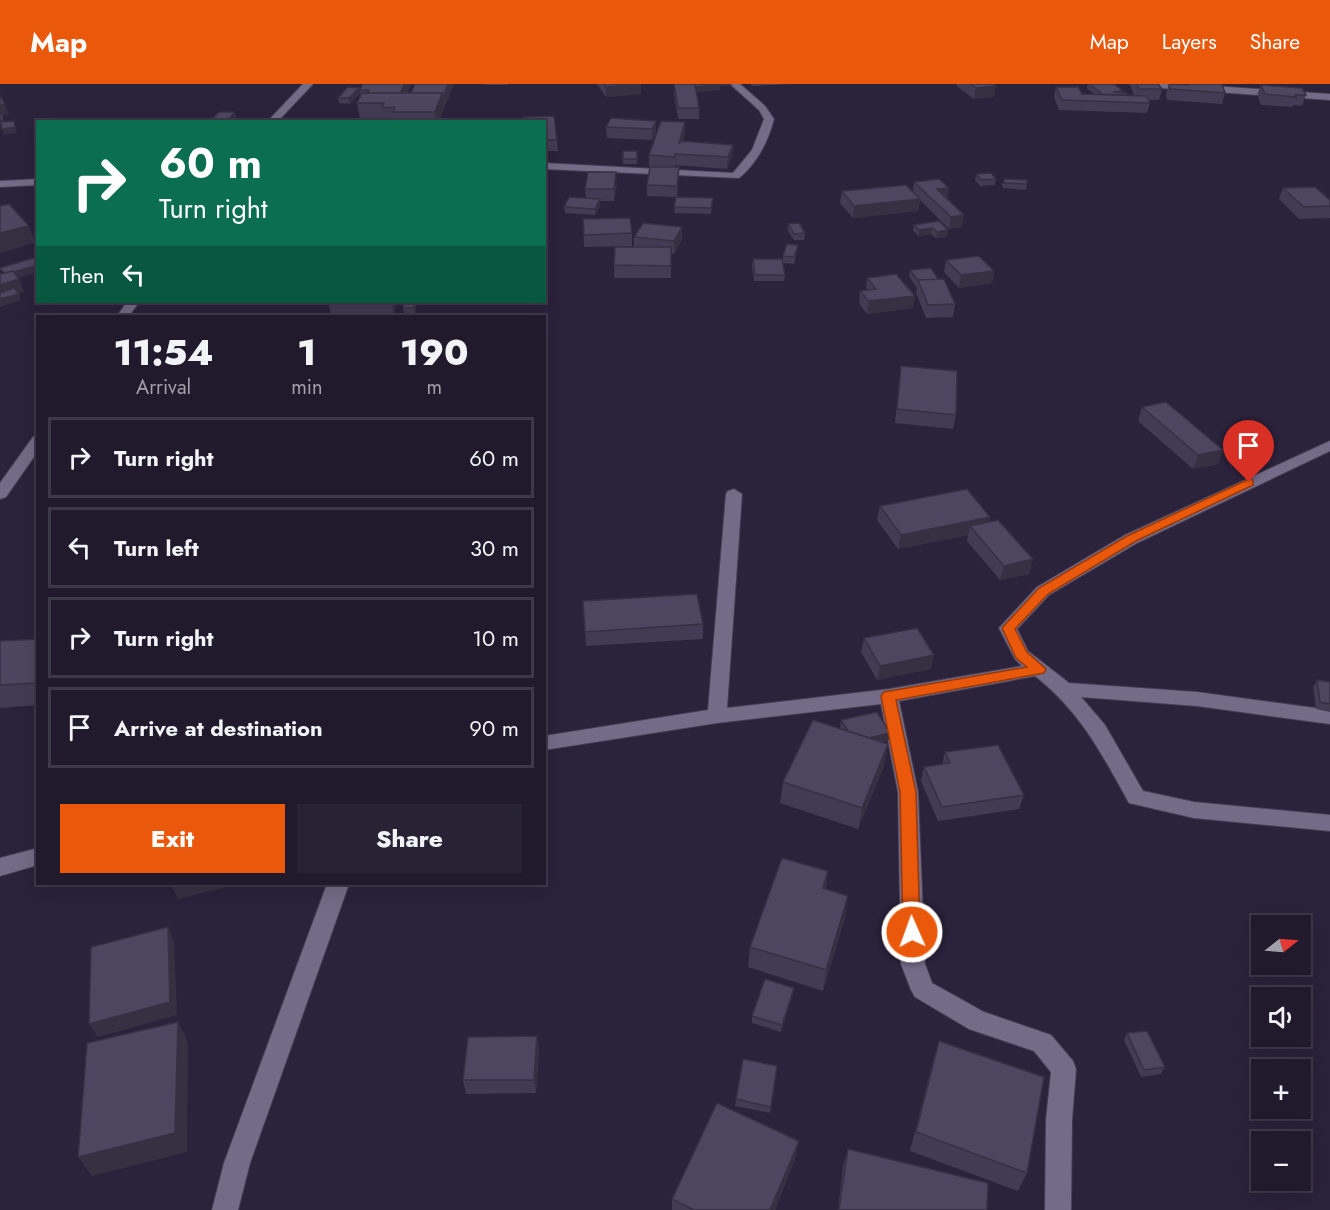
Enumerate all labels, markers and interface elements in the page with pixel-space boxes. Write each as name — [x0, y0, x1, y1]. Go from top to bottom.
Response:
text: Map — [30, 22, 87, 63]
text: Map — [1090, 27, 1129, 57]
text: Layers — [1162, 27, 1217, 57]
text: Share — [1250, 27, 1300, 57]
text: 60 m — [159, 133, 262, 194]
icon: right — [60, 144, 138, 222]
text: Turn right — [159, 189, 267, 228]
icon: left — [117, 258, 150, 291]
text: Then — [60, 259, 105, 291]
text: 11:54 — [113, 326, 214, 378]
text: 1 — [297, 326, 316, 378]
text: 190 — [400, 326, 469, 378]
text: Arrival — [136, 373, 191, 402]
text: min — [291, 373, 322, 402]
text: m — [426, 373, 442, 402]
pin — [1223, 420, 1274, 482]
icon: arrive — [1232, 429, 1265, 462]
icon: right — [63, 441, 96, 474]
text: Turn right — [114, 442, 214, 474]
text: 60 m — [469, 442, 519, 474]
icon: left — [63, 531, 96, 564]
text: Turn left — [114, 532, 199, 564]
text: 30 m — [470, 532, 519, 564]
icon: right — [63, 621, 96, 654]
text: Turn right — [114, 622, 214, 654]
text: 10 m — [472, 622, 519, 654]
icon: arrive — [63, 711, 96, 744]
text: Arrive at destination — [114, 712, 323, 744]
text: 90 m — [469, 712, 519, 744]
button: Exit — [60, 804, 285, 873]
button: Share — [297, 804, 522, 873]
position arrow — [880, 900, 944, 964]
north arrow — [1251, 915, 1311, 975]
map controls — [1251, 915, 1311, 1191]
button: sound — [1251, 987, 1311, 1047]
button: + — [1251, 1059, 1311, 1119]
button: − — [1251, 1131, 1311, 1191]

